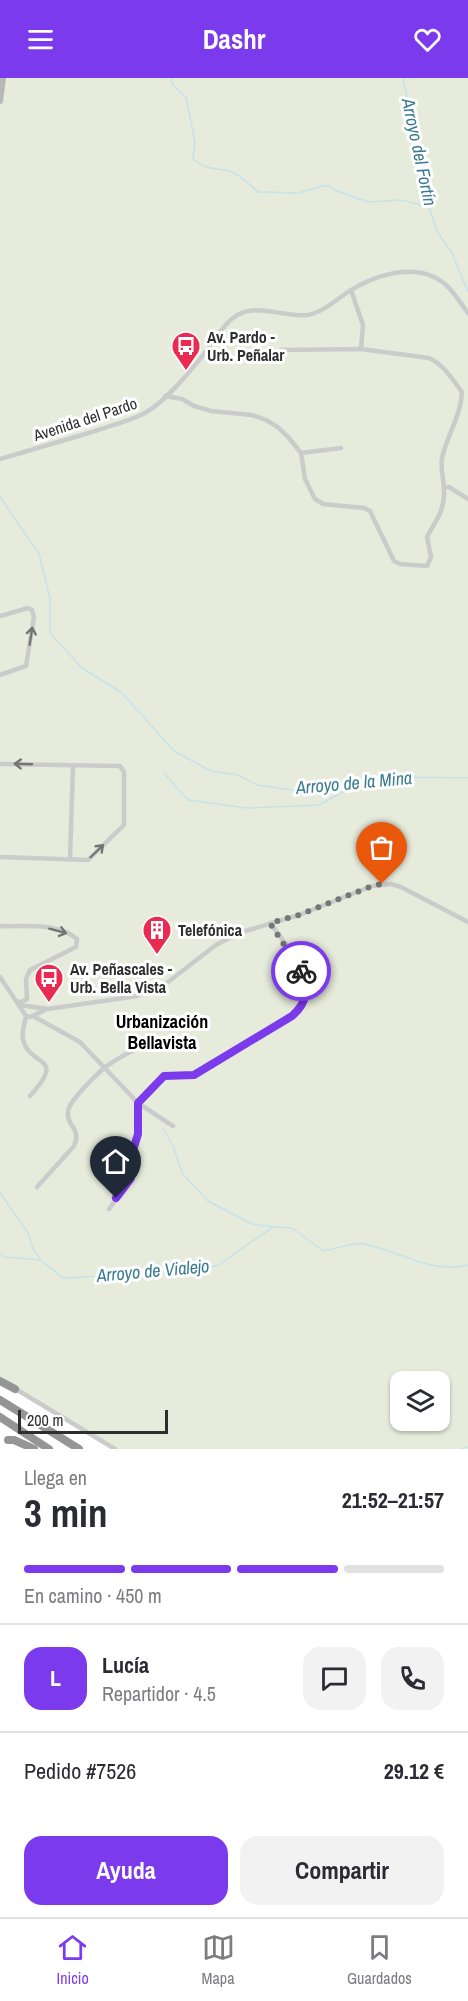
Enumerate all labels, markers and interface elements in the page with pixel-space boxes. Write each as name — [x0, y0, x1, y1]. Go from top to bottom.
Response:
text: Dashr — [203, 21, 265, 57]
icon: menu — [24, 23, 57, 56]
icon: heart — [411, 23, 444, 56]
water label: Arroyo del Fortín — [396, 95, 443, 208]
place label: Av. Pardo - Urb. Peñalar — [207, 326, 285, 366]
bus stop icon: Av. Pardo - Urb. Peñalar — [170, 330, 202, 372]
street label: Avenida del Pardo — [29, 392, 140, 446]
one-way arrow — [26, 626, 37, 646]
one-way arrow — [13, 759, 33, 770]
water label: Arroyo de la Mina — [294, 765, 413, 800]
pin — [356, 822, 407, 884]
icon: bag — [365, 831, 398, 864]
one-way arrow — [89, 844, 104, 859]
building icon: Telefónica — [141, 914, 173, 956]
place label: Telefónica — [178, 919, 243, 941]
one-way arrow — [48, 925, 67, 937]
courier — [271, 941, 331, 1001]
icon: bike — [285, 955, 318, 988]
place label: Av. Peñascales - Urb. Bella Vista — [70, 958, 173, 998]
bus stop icon: Av. Peñascales - Urb. Bella Vista — [33, 962, 65, 1004]
district label: Urbanización Bellavista — [116, 1009, 208, 1055]
pin — [90, 1136, 141, 1198]
icon: home — [99, 1145, 132, 1178]
water label: Arroyo de Vialejo — [95, 1253, 210, 1288]
map controls — [390, 1371, 450, 1431]
button: layers — [390, 1371, 450, 1431]
scale bar — [18, 1407, 168, 1434]
text: 200 m — [27, 1409, 63, 1431]
text: Llega en — [24, 1464, 87, 1491]
text: 21:52–21:57 — [342, 1485, 444, 1515]
text: 3 min — [24, 1487, 108, 1539]
text: En camino · 450 m — [24, 1582, 162, 1609]
button: chat — [303, 1647, 366, 1710]
button: phone — [381, 1647, 444, 1710]
text: Lucía — [102, 1650, 149, 1680]
text: L — [50, 1663, 61, 1693]
text: Repartidor · 4.5 — [102, 1680, 216, 1707]
text: Pedido #7526 — [24, 1756, 136, 1786]
text: 29.12 € — [384, 1756, 444, 1786]
button: Ayuda — [24, 1836, 228, 1905]
button: Compartir — [240, 1836, 444, 1905]
tab: Inicio — [56, 1931, 89, 1989]
tab: Mapa — [202, 1931, 235, 1989]
tab: Guardados — [347, 1931, 412, 1989]

